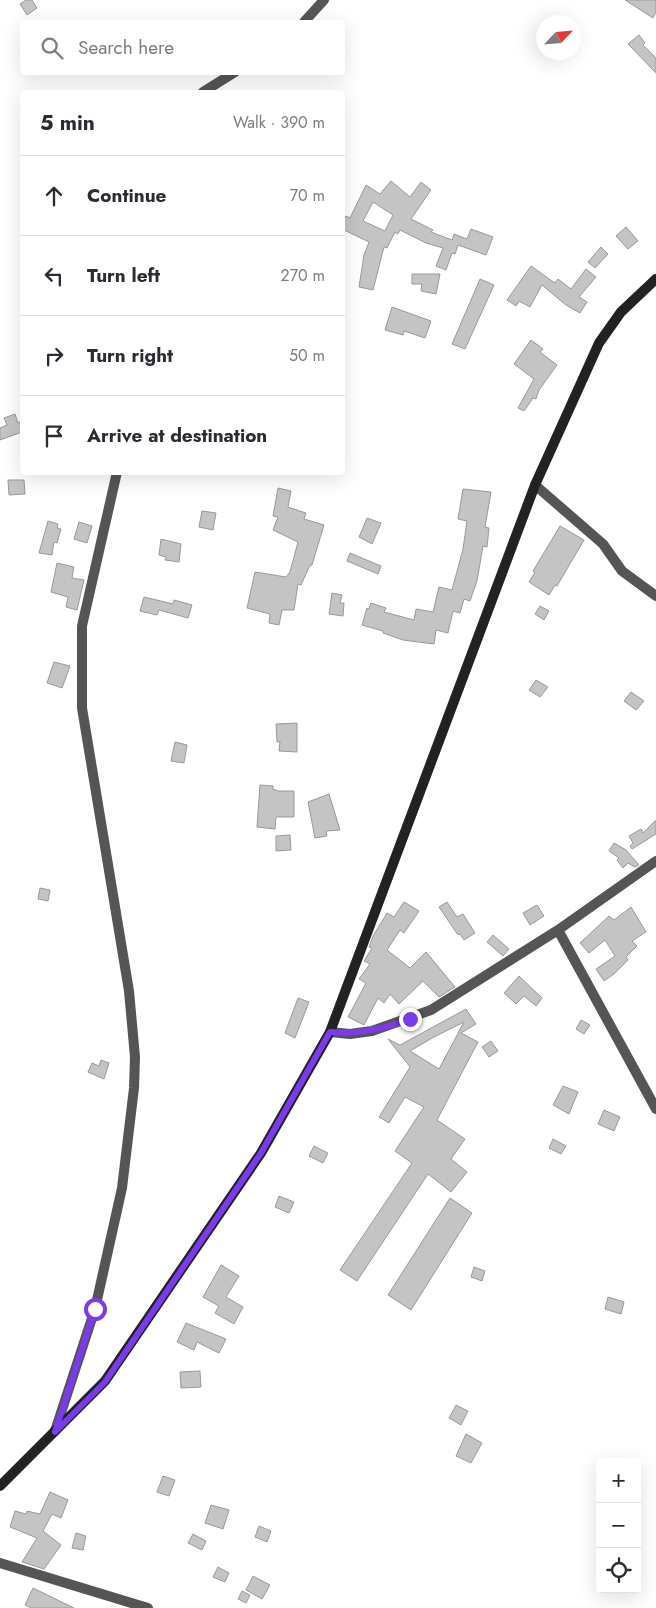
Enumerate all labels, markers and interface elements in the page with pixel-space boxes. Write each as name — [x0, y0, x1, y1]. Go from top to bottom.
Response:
north arrow — [536, 15, 581, 60]
search box — [20, 20, 345, 75]
icon: search — [38, 34, 66, 62]
text: Search here — [78, 34, 174, 61]
text: 5 min — [40, 108, 95, 138]
text: Walk · 390 m — [233, 111, 325, 134]
icon: ahead — [40, 182, 68, 210]
text: Continue — [87, 182, 166, 209]
text: 70 m — [290, 184, 325, 207]
icon: left — [40, 262, 68, 290]
text: Turn left — [87, 262, 160, 289]
text: 270 m — [281, 264, 325, 287]
icon: right — [40, 342, 68, 370]
text: Turn right — [87, 342, 173, 369]
text: 50 m — [289, 344, 325, 367]
icon: arrive — [40, 422, 68, 450]
text: Arrive at destination — [87, 422, 267, 449]
route end — [399, 1008, 422, 1031]
route start — [84, 1298, 107, 1321]
map controls — [596, 1458, 641, 1593]
button: + — [596, 1458, 641, 1503]
button: − — [596, 1503, 641, 1548]
button: locate — [596, 1548, 641, 1593]

